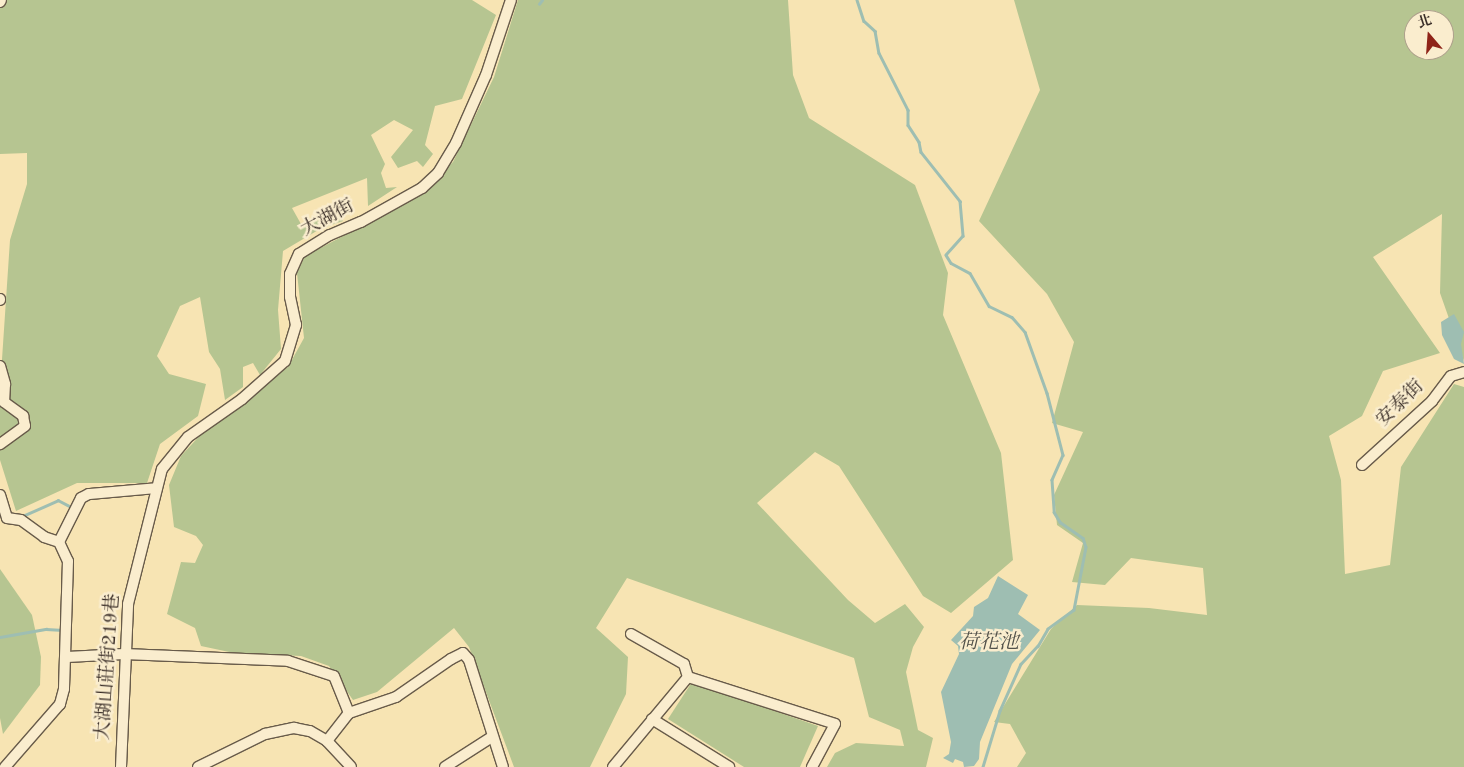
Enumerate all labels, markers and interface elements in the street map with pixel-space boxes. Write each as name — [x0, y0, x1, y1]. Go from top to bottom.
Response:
north arrow — [1404, 10, 1454, 60]
text: 北 — [1416, 13, 1433, 31]
street label: 大湖街 — [297, 196, 359, 242]
street label: 安泰街 — [1373, 376, 1429, 432]
street label: 大湖山莊街219巷 — [92, 593, 126, 741]
water label: 荷花池 — [959, 631, 1019, 655]

